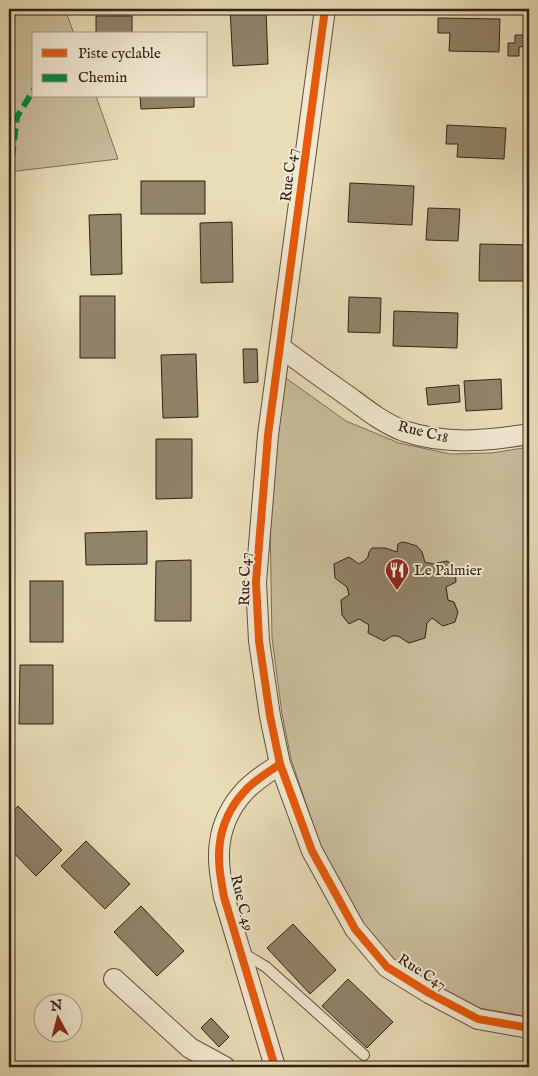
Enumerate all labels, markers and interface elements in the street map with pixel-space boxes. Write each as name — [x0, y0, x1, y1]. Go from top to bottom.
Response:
legend — [32, 32, 208, 98]
text: Piste cyclable — [78, 44, 161, 63]
text: Chemin — [78, 68, 127, 87]
street label: Rue C47 — [276, 147, 302, 203]
street label: Rue C18 — [396, 417, 450, 447]
street label: Rue C47 — [235, 552, 255, 606]
restaurant icon: Le Palmier — [384, 557, 410, 591]
place label: Le Palmier — [414, 561, 483, 580]
street label: Rue C 49 — [226, 873, 258, 933]
street label: Rue C47 — [394, 950, 450, 994]
north arrow — [32, 994, 82, 1044]
text: N — [48, 996, 64, 1016]

